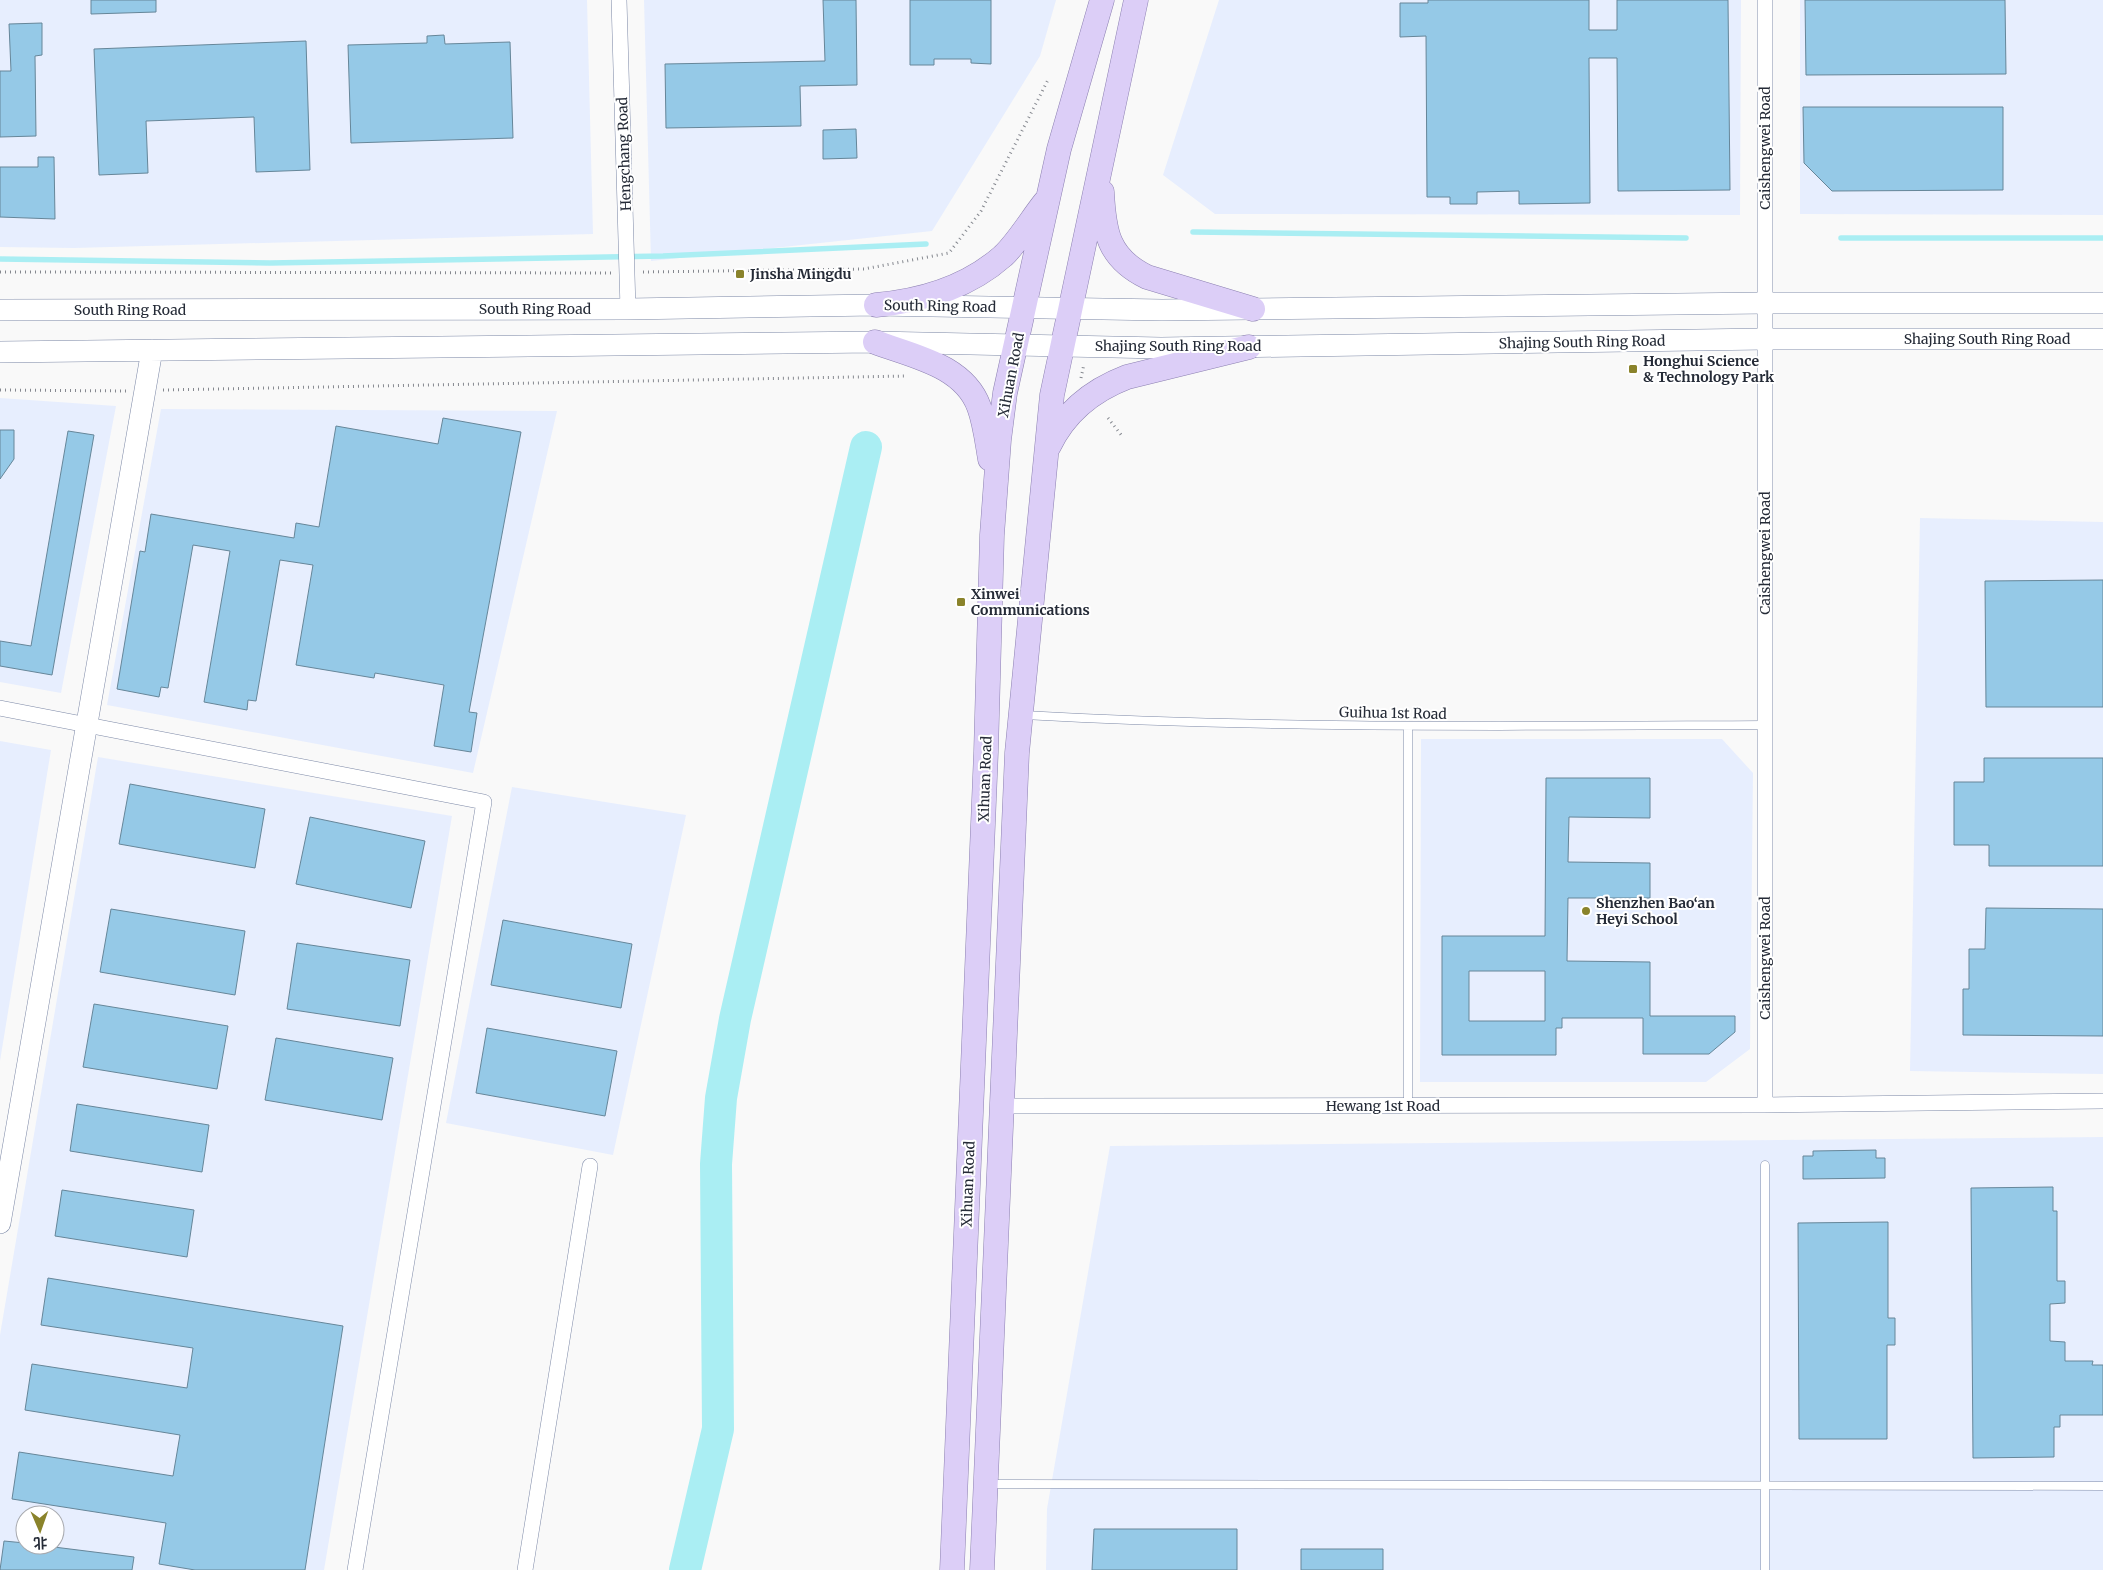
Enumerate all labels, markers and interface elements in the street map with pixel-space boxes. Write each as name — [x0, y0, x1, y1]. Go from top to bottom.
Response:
street label: Caishengwei Road — [1756, 86, 1774, 210]
street label: Hengchang Road — [613, 96, 635, 211]
place label: Jinsha Mingdu — [749, 265, 852, 283]
marker: Jinsha Mingdu — [734, 268, 746, 280]
street label: South Ring Road — [884, 296, 997, 316]
street label: South Ring Road — [479, 300, 592, 318]
street label: South Ring Road — [74, 301, 187, 319]
street label: Xihuan Road — [994, 330, 1028, 419]
street label: Shajing South Ring Road — [1904, 330, 2071, 348]
street label: Shajing South Ring Road — [1499, 332, 1666, 352]
street label: Shajing South Ring Road — [1095, 337, 1262, 355]
place label: Honghui Science & Technology Park — [1643, 352, 1775, 386]
marker: Honghui Science & Technology Park — [1627, 363, 1639, 375]
street label: Caishengwei Road — [1756, 491, 1774, 615]
place label: Xinwei Communications — [971, 585, 1090, 619]
marker: Xinwei Communications — [955, 596, 967, 608]
street label: Guihua 1st Road — [1339, 703, 1448, 723]
street label: Xihuan Road — [975, 735, 996, 822]
place label: Shenzhen Bao‘an Heyi School — [1596, 894, 1715, 928]
street label: Caishengwei Road — [1756, 896, 1774, 1020]
marker: Shenzhen Bao‘an Heyi School — [1580, 905, 1592, 917]
street label: Hewang 1st Road — [1326, 1097, 1441, 1115]
street label: Xihuan Road — [958, 1140, 979, 1227]
north arrow — [15, 1505, 65, 1555]
text: 北 — [33, 1534, 48, 1552]

